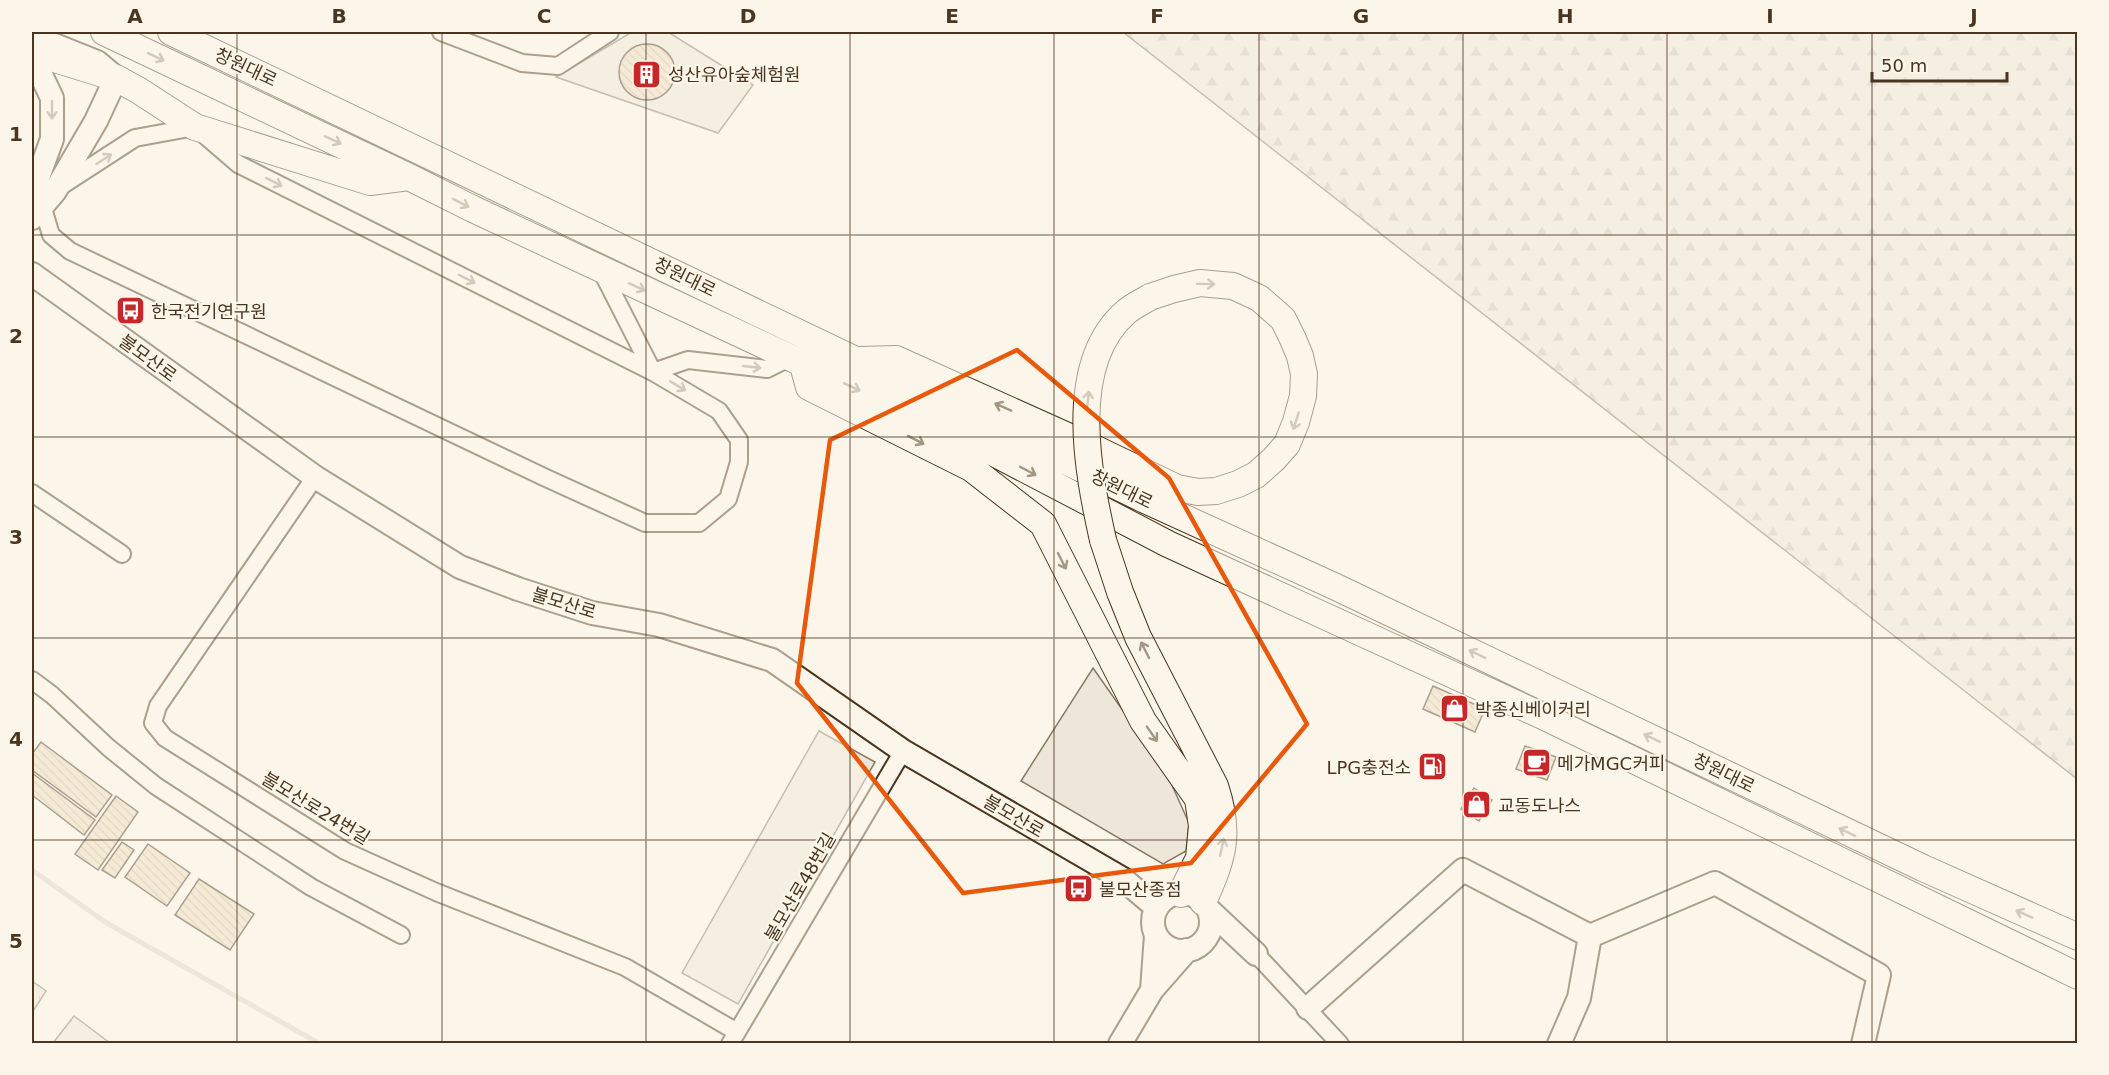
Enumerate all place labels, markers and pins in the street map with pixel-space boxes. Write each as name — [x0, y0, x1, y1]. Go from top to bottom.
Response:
building icon: 성산유아숲체험원 — [631, 58, 663, 90]
place label: 성산유아숲체험원 — [668, 64, 800, 85]
bus stop icon: 한국전기연구원 — [114, 295, 146, 327]
place label: 한국전기연구원 — [151, 301, 267, 322]
shop icon: 박종신베이커리 — [1438, 693, 1470, 725]
place label: 박종신베이커리 — [1475, 699, 1591, 720]
cafe icon: 메가MGC커피 — [1520, 747, 1552, 779]
fuel station icon: LPG충전소 — [1416, 751, 1448, 783]
place label: 메가MGC커피 — [1557, 753, 1665, 774]
place label: LPG충전소 — [1326, 757, 1411, 778]
shop icon: 교동도나스 — [1461, 789, 1493, 821]
place label: 교동도나스 — [1498, 795, 1581, 816]
bus stop icon: 불모산종점 — [1062, 873, 1094, 905]
place label: 불모산종점 — [1099, 879, 1182, 900]

